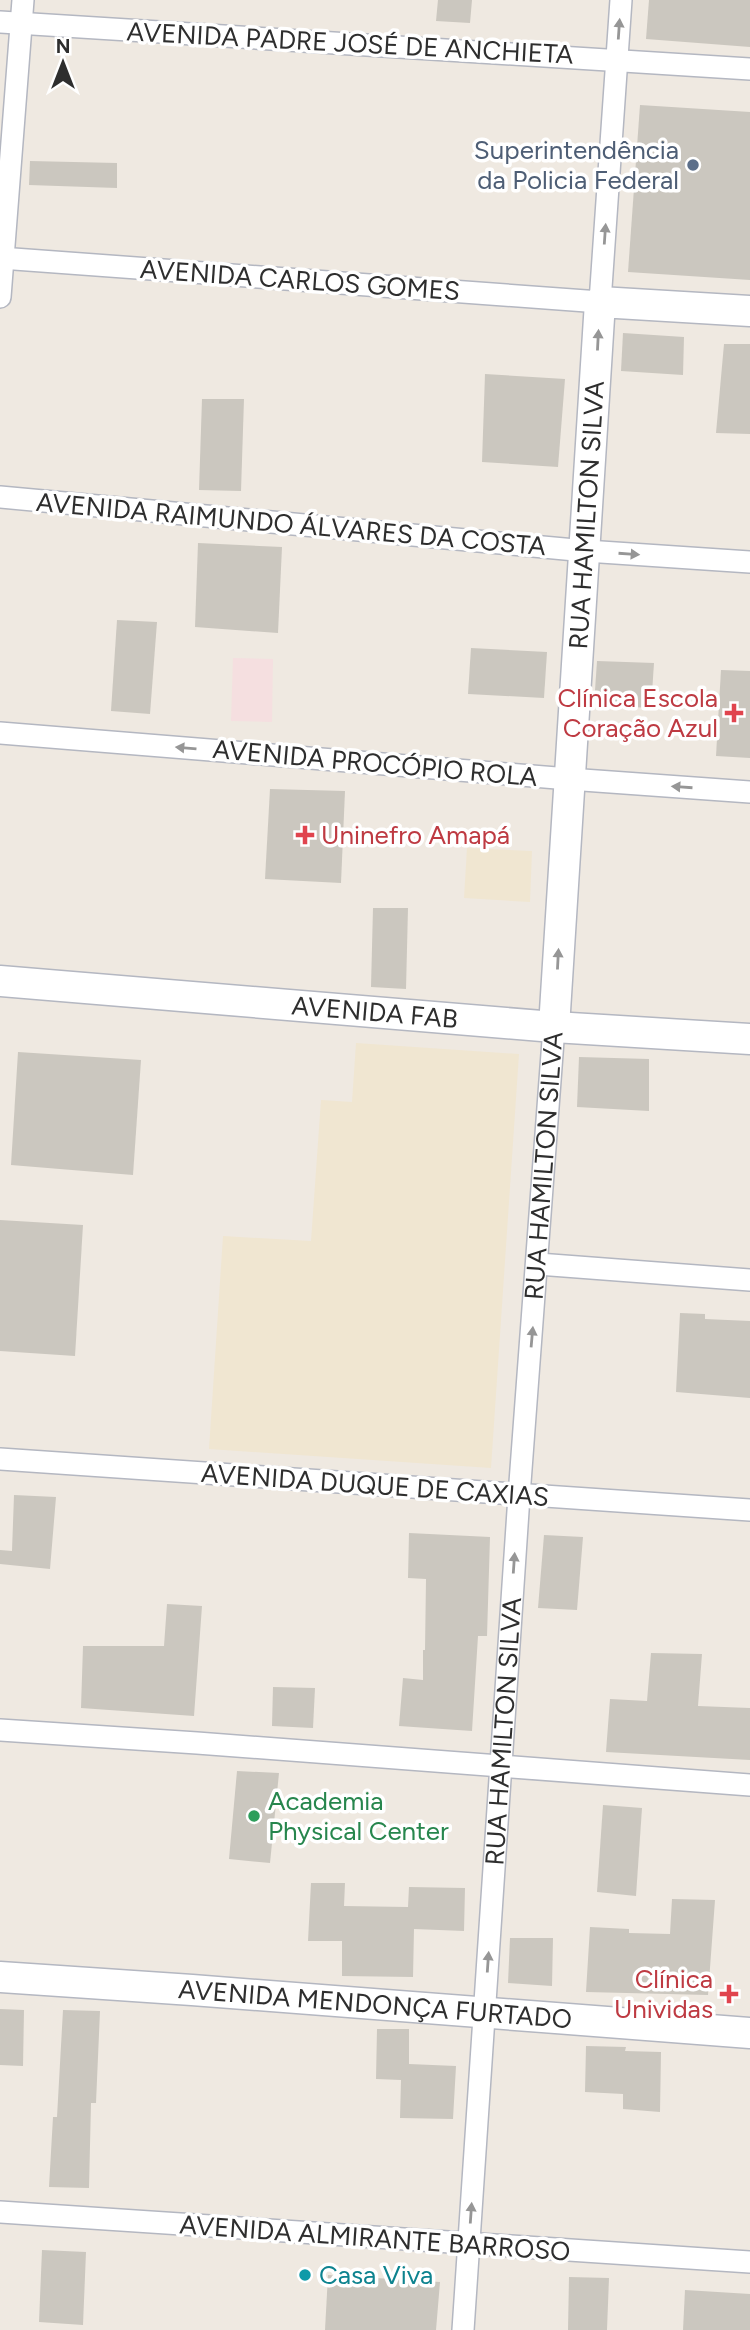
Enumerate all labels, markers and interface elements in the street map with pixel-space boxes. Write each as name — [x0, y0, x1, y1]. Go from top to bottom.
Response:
street label: AVENIDA PADRE JOSÉ DE ANCHIETA — [126, 15, 575, 71]
one-way arrow — [614, 18, 625, 40]
north arrow — [28, 28, 98, 98]
text: N — [56, 35, 70, 58]
place label: Superintendência da Policia Federal — [474, 134, 679, 196]
marker: Superintendência da Policia Federal — [685, 157, 701, 173]
one-way arrow — [600, 222, 611, 244]
street label: AVENIDA CARLOS GOMES — [139, 253, 461, 307]
one-way arrow — [593, 329, 604, 351]
street label: RUA HAMILTON SILVA — [562, 380, 611, 650]
street label: AVENIDA RAIMUNDO ÁLVARES DA COSTA — [35, 486, 548, 562]
one-way arrow — [618, 549, 640, 560]
place label: Clínica Escola Coração Azul — [558, 682, 718, 744]
marker: Clínica Escola Coração Azul — [724, 703, 744, 723]
street label: AVENIDA PROCÓPIO ROLA — [211, 733, 539, 793]
one-way arrow — [175, 742, 197, 753]
one-way arrow — [671, 781, 693, 792]
place label: Uninefro Amapá — [321, 819, 510, 851]
marker: Uninefro Amapá — [295, 825, 315, 845]
one-way arrow — [553, 947, 564, 969]
street label: AVENIDA FAB — [290, 989, 459, 1035]
street label: RUA HAMILTON SILVA — [518, 1030, 570, 1301]
one-way arrow — [527, 1325, 538, 1347]
street label: AVENIDA DUQUE DE CAXIAS — [200, 1457, 550, 1513]
one-way arrow — [509, 1552, 520, 1574]
street label: RUA HAMILTON SILVA — [478, 1596, 528, 1866]
place label: Academia Physical Center — [268, 1785, 449, 1847]
marker: Academia Physical Center — [246, 1808, 262, 1824]
one-way arrow — [483, 1950, 494, 1972]
place label: Clínica Unividas — [614, 1963, 713, 2025]
street label: AVENIDA MENDONÇA FURTADO — [177, 1973, 573, 2035]
marker: Clínica Unividas — [719, 1984, 739, 2004]
one-way arrow — [466, 2202, 477, 2224]
street label: AVENIDA ALMIRANTE BARROSO — [179, 2208, 571, 2268]
place label: Casa Viva — [319, 2259, 433, 2291]
marker: Casa Viva — [297, 2267, 313, 2283]

